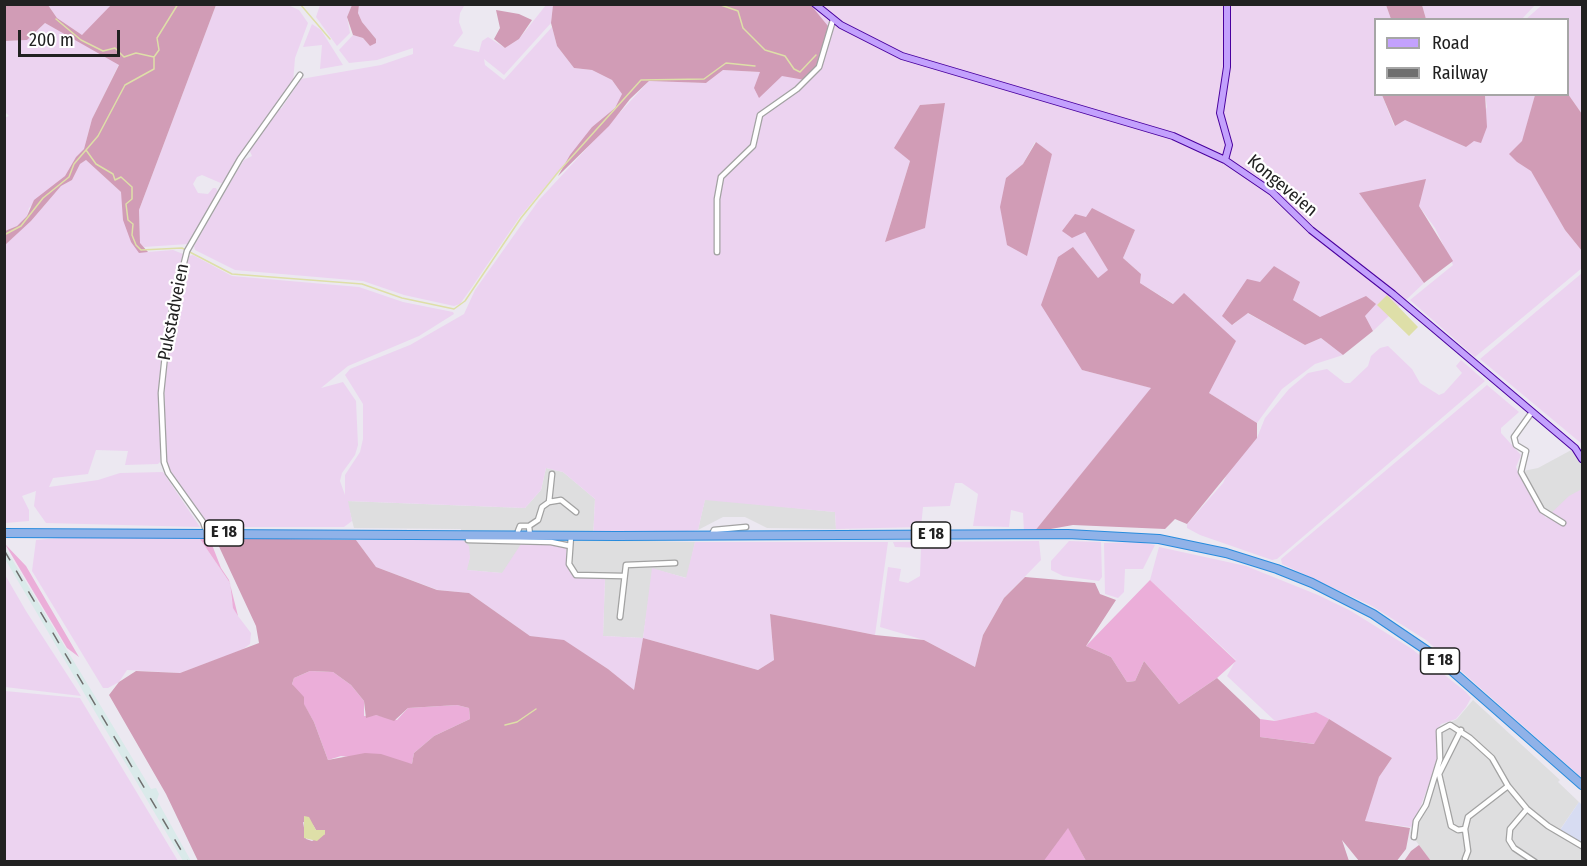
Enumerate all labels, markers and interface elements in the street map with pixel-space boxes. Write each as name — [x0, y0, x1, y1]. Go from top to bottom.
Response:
scale bar — [21, 18, 123, 56]
legend — [1374, 18, 1569, 96]
text: 200 m — [29, 29, 74, 51]
text: Road — [1432, 32, 1469, 54]
text: Railway — [1432, 62, 1488, 84]
street label: Kongeveien — [1243, 150, 1321, 222]
street label: Pukstadveien — [154, 262, 194, 362]
road number: E 18 — [204, 520, 244, 546]
road number: E 18 — [912, 522, 950, 548]
road number: E 18 — [1420, 648, 1460, 674]

